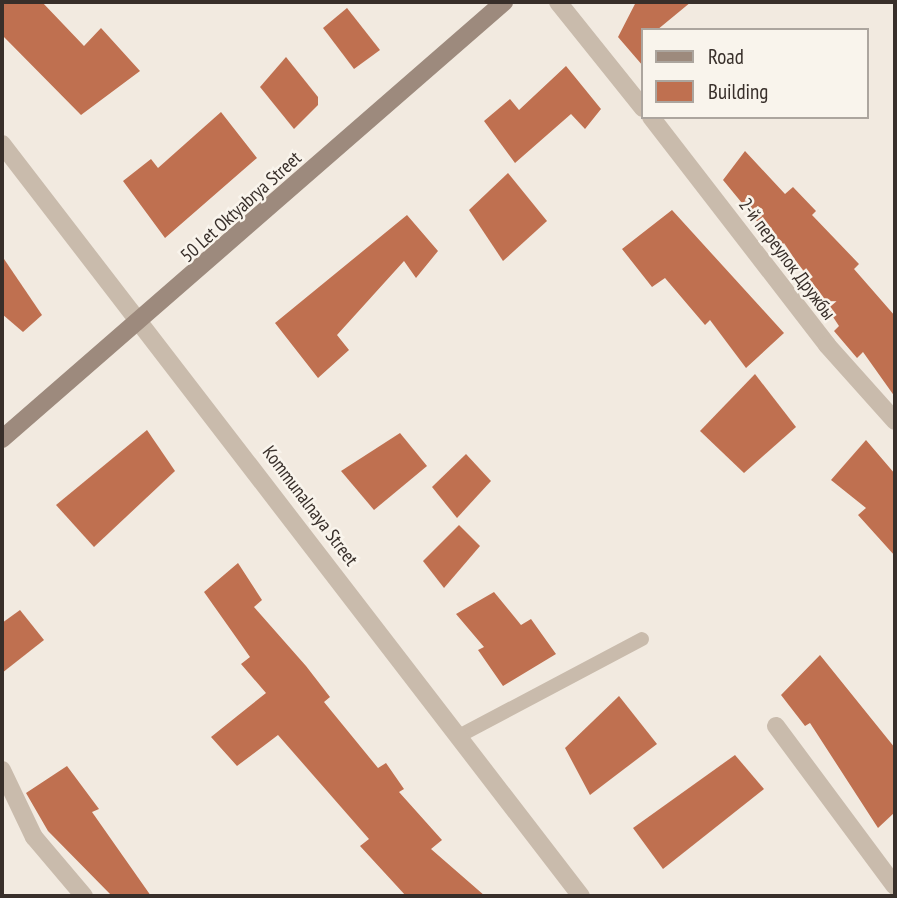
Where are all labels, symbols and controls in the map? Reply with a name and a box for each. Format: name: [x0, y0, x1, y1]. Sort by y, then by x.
legend: [642, 28, 869, 119]
text: Road: [708, 43, 744, 70]
text: Building: [708, 78, 768, 105]
street label: 50 Let Oktyabrya Street: [176, 147, 306, 267]
street label: 2-й переулок Дружбы: [734, 194, 840, 324]
street label: Kommunalnaya Street: [257, 442, 363, 570]

